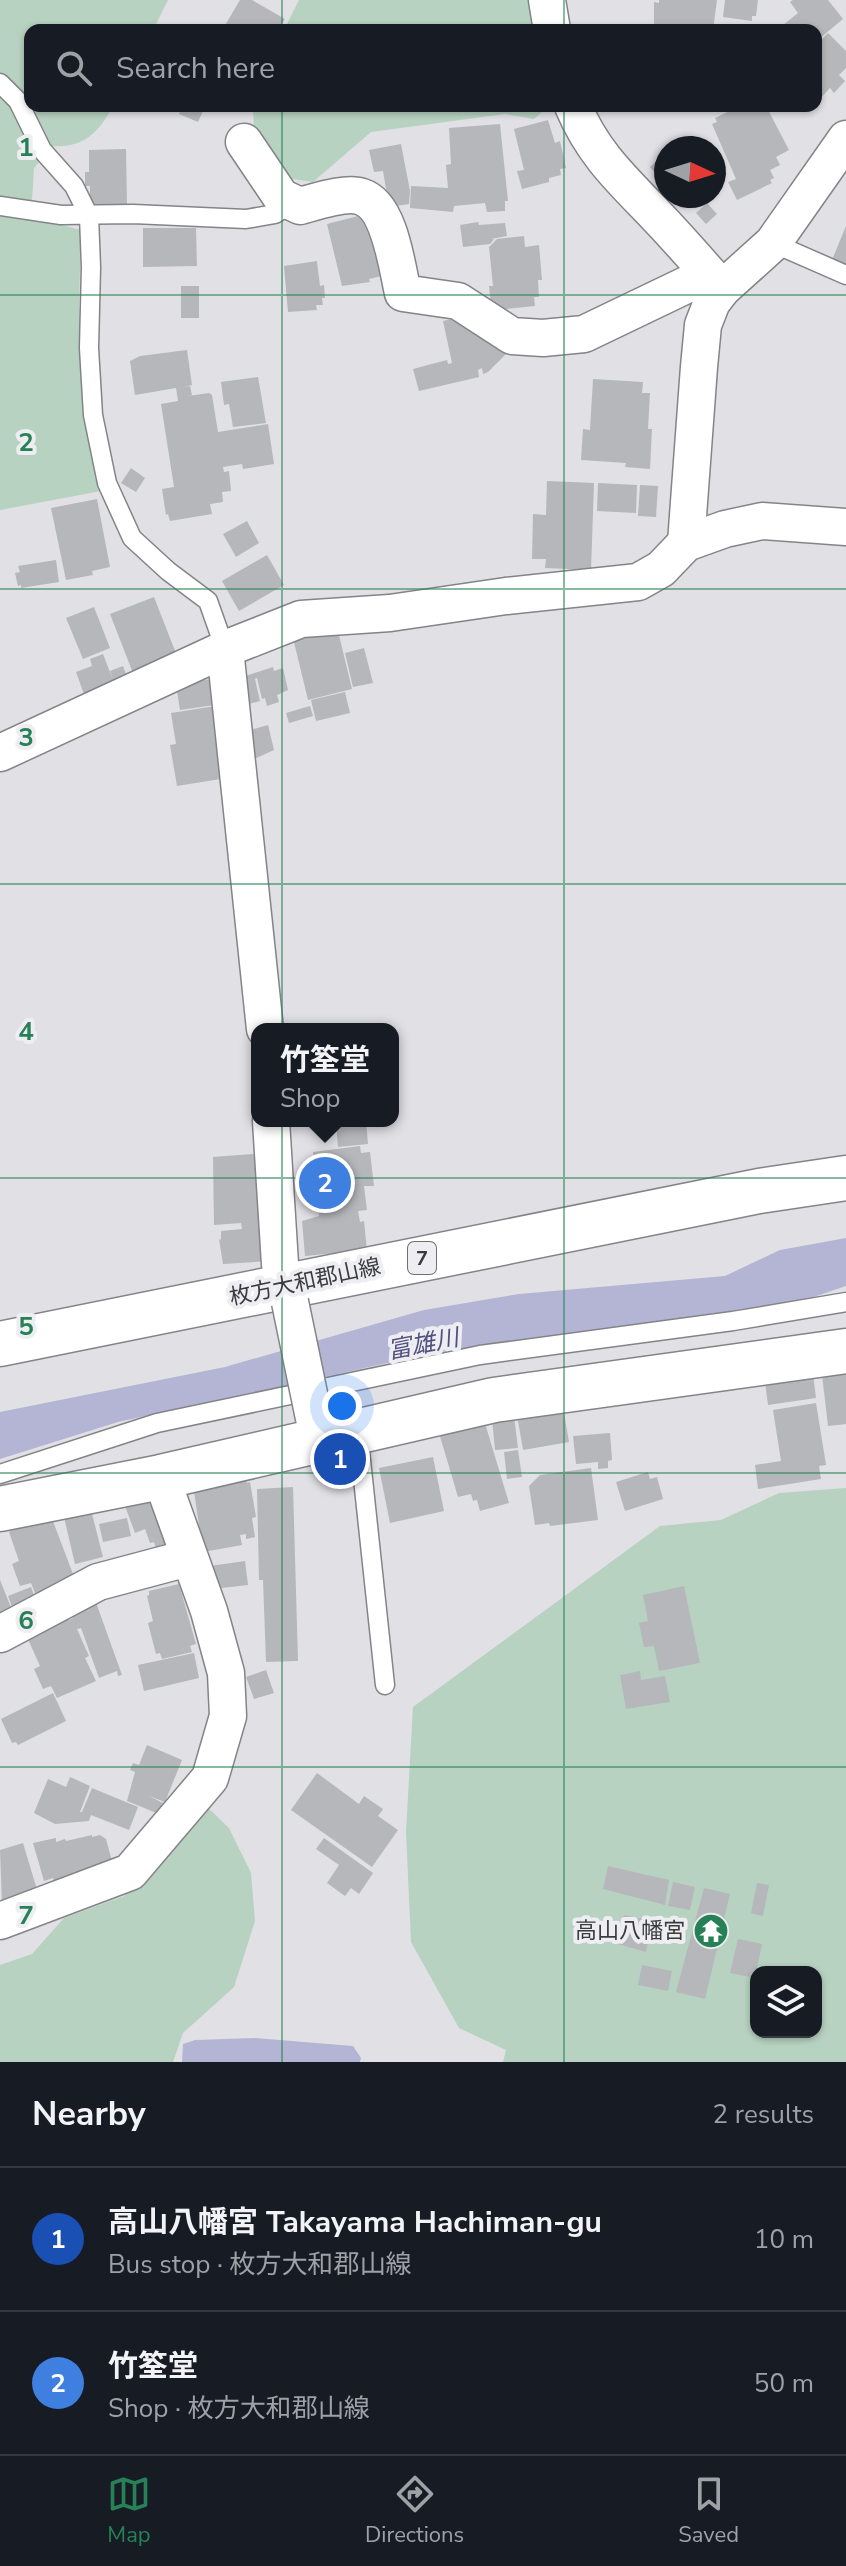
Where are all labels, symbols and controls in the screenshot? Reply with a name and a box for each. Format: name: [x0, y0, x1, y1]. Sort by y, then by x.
search box: [24, 24, 822, 112]
icon: search: [52, 46, 96, 90]
text: Search here: [116, 48, 275, 89]
text: 1: [18, 130, 34, 165]
north arrow: [654, 136, 726, 208]
text: 2: [18, 425, 34, 460]
text: 3: [18, 720, 34, 755]
text: 4: [18, 1014, 34, 1049]
popup: [251, 1023, 399, 1127]
text: 竹筌堂: [280, 1040, 370, 1081]
text: Shop: [280, 1081, 340, 1116]
pin: 2: [299, 1153, 351, 1213]
road number: 7: [408, 1242, 436, 1274]
street label: 枚方大和郡山線: [227, 1251, 383, 1313]
text: 5: [18, 1309, 34, 1344]
water label: 富雄川: [385, 1321, 464, 1367]
your location: [322, 1386, 362, 1426]
pin: 1: [314, 1429, 366, 1489]
text: 6: [18, 1603, 34, 1638]
text: 7: [18, 1898, 34, 1933]
temple icon: 高山八幡宮: [692, 1912, 730, 1950]
place label: 高山八幡宮: [575, 1916, 685, 1946]
map controls: [750, 1966, 822, 2038]
button: layers: [750, 1966, 822, 2038]
text: Nearby: [32, 2091, 146, 2137]
text: 2 results: [713, 2097, 814, 2132]
text: 高山八幡宮 Takayama Hachiman-gu: [108, 2202, 602, 2243]
text: 1: [50, 2222, 66, 2257]
text: 10 m: [754, 2222, 814, 2257]
text: Bus stop · 枚方大和郡山線: [108, 2247, 412, 2282]
text: 竹筌堂: [108, 2346, 198, 2387]
text: 2: [50, 2366, 66, 2401]
text: 50 m: [754, 2366, 814, 2401]
text: Shop · 枚方大和郡山線: [108, 2391, 370, 2426]
tab: Map: [107, 2472, 151, 2550]
tab: Directions: [365, 2472, 464, 2550]
tab: Saved: [678, 2472, 739, 2550]

